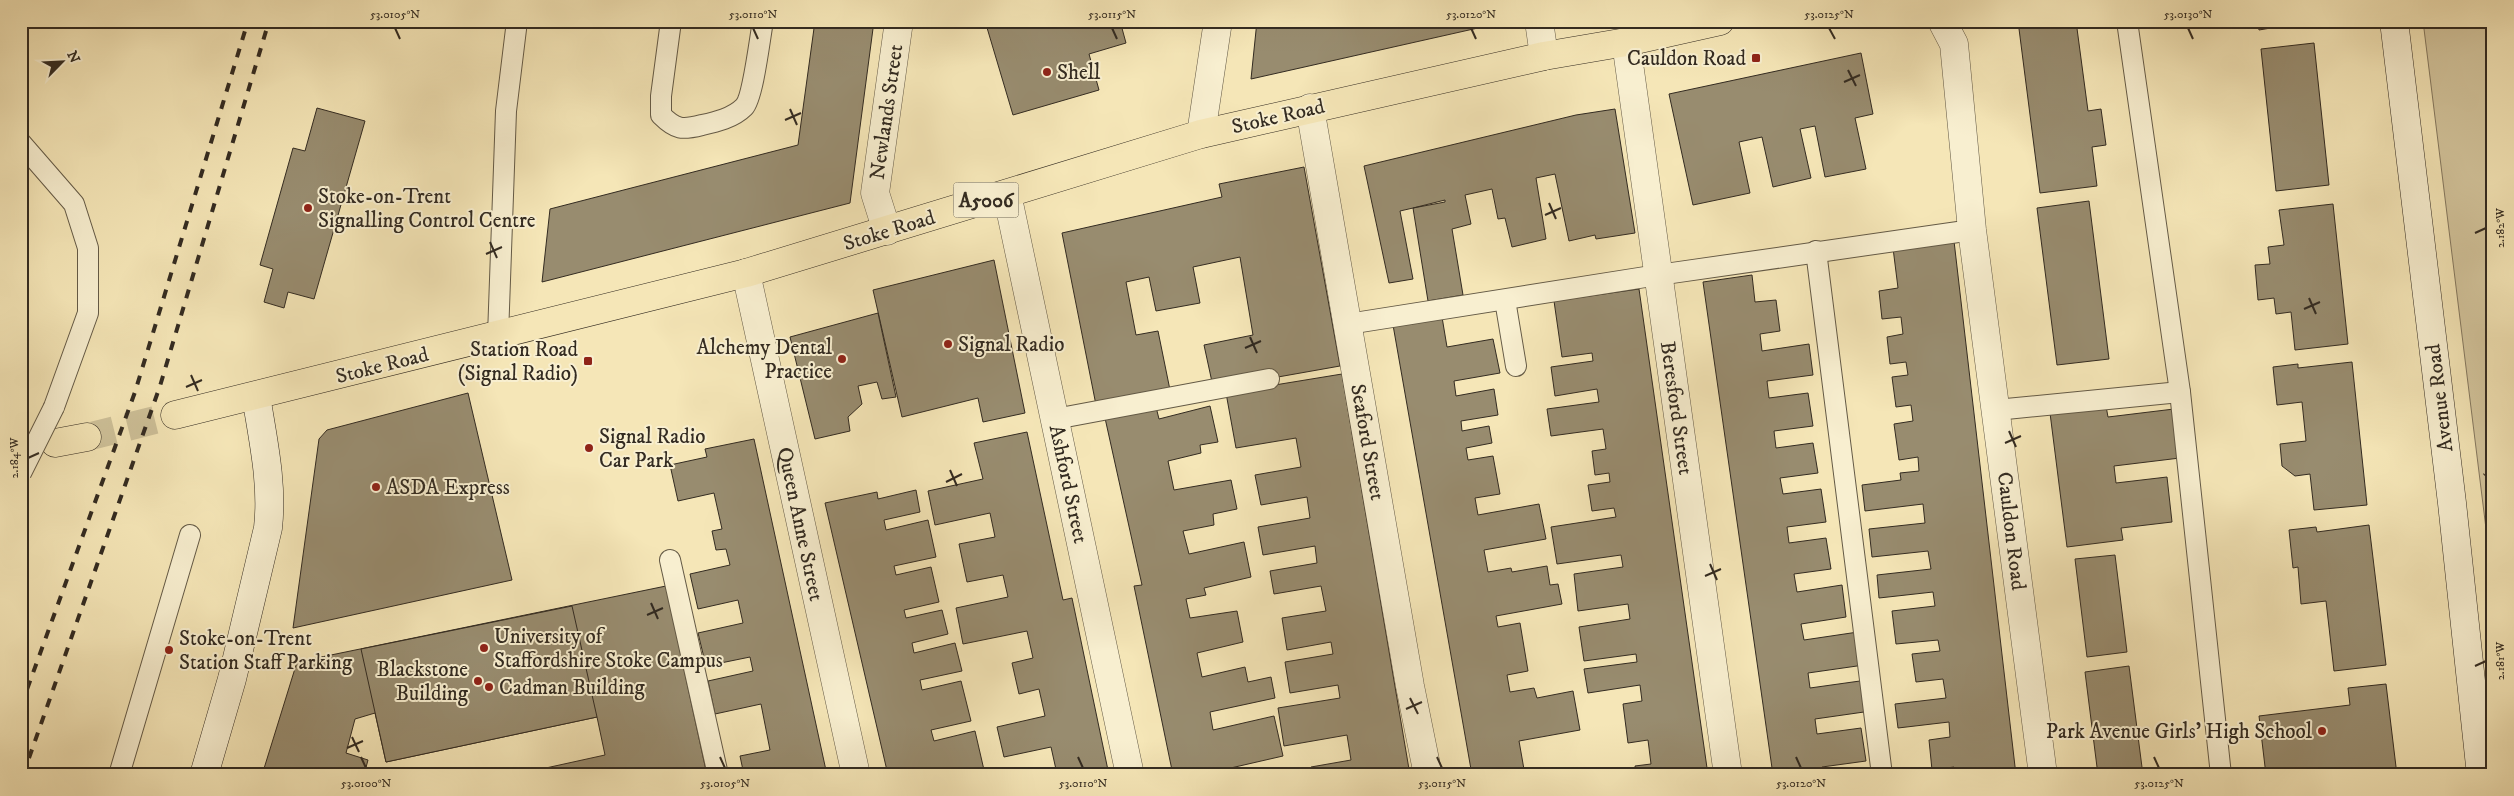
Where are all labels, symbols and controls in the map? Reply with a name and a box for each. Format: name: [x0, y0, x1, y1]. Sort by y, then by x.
text: 53.0105°N: [370, 7, 420, 22]
text: 53.0110°N: [729, 7, 777, 22]
text: 53.0115°N: [1088, 7, 1136, 22]
text: 53.0120°N: [1446, 7, 1496, 22]
text: 53.0125°N: [1804, 7, 1854, 22]
text: 53.0130°N: [2164, 7, 2213, 22]
north arrow: [38, 38, 88, 88]
street label: Newlands Street: [865, 43, 909, 181]
place label: Cauldon Road: [1627, 46, 1747, 72]
text: N: [62, 48, 84, 66]
marker: Cauldon Road: [1750, 52, 1762, 64]
place label: Shell: [1057, 60, 1101, 86]
marker: Shell: [1041, 66, 1053, 78]
street label: Stoke Road: [1229, 94, 1328, 140]
road number: A5006: [954, 182, 1018, 218]
place label: Stoke-on-Trent Signalling Control Centre: [318, 184, 536, 234]
marker: Stoke-on-Trent Signalling Control Centre: [302, 202, 314, 214]
street label: Stoke Road: [840, 205, 939, 257]
text: 2.182°W: [2493, 207, 2508, 248]
place label: Signal Radio: [958, 332, 1064, 358]
place label: Alchemy Dental Practice: [696, 335, 833, 385]
place label: Station Road (Signal Radio): [458, 337, 579, 387]
marker: Signal Radio: [942, 338, 954, 350]
street label: Beresford Street: [1654, 340, 1698, 477]
street label: Stoke Road: [333, 342, 432, 390]
street label: Avenue Road: [2420, 342, 2460, 453]
marker: Alchemy Dental Practice: [836, 353, 848, 365]
marker: Station Road (Signal Radio): [582, 355, 594, 367]
street label: Seaford Street: [1344, 382, 1390, 503]
street label: Ashford Street: [1043, 423, 1093, 546]
place label: Signal Radio Car Park: [599, 424, 705, 474]
text: 2.184°W: [7, 436, 22, 479]
marker: Signal Radio Car Park: [583, 442, 595, 454]
street label: Queen Anne Street: [771, 445, 829, 604]
street label: Cauldon Road: [1991, 470, 2031, 592]
place label: ASDA Express: [386, 475, 510, 501]
marker: ASDA Express: [370, 481, 382, 493]
place label: University of Staffordshire Stoke Campus: [494, 624, 723, 674]
place label: Stoke-on-Trent Station Staff Parking: [179, 626, 353, 676]
text: 2.181°W: [2493, 641, 2508, 680]
marker: University of Staffordshire Stoke Campus: [478, 642, 490, 654]
marker: Stoke-on-Trent Station Staff Parking: [163, 644, 175, 656]
place label: Blackstone Building: [377, 657, 469, 707]
marker: Blackstone Building: [472, 675, 484, 687]
place label: Cadman Building: [499, 675, 646, 701]
marker: Cadman Building: [483, 681, 495, 693]
place label: Park Avenue Girls' High School: [2046, 719, 2313, 745]
marker: Park Avenue Girls' High School: [2316, 725, 2328, 737]
text: 53.0100°N: [341, 776, 391, 791]
text: 53.0105°N: [700, 776, 750, 791]
text: 53.0110°N: [1059, 776, 1107, 791]
text: 53.0115°N: [1418, 776, 1466, 791]
text: 53.0120°N: [1776, 776, 1826, 791]
text: 53.0125°N: [2134, 776, 2184, 791]

